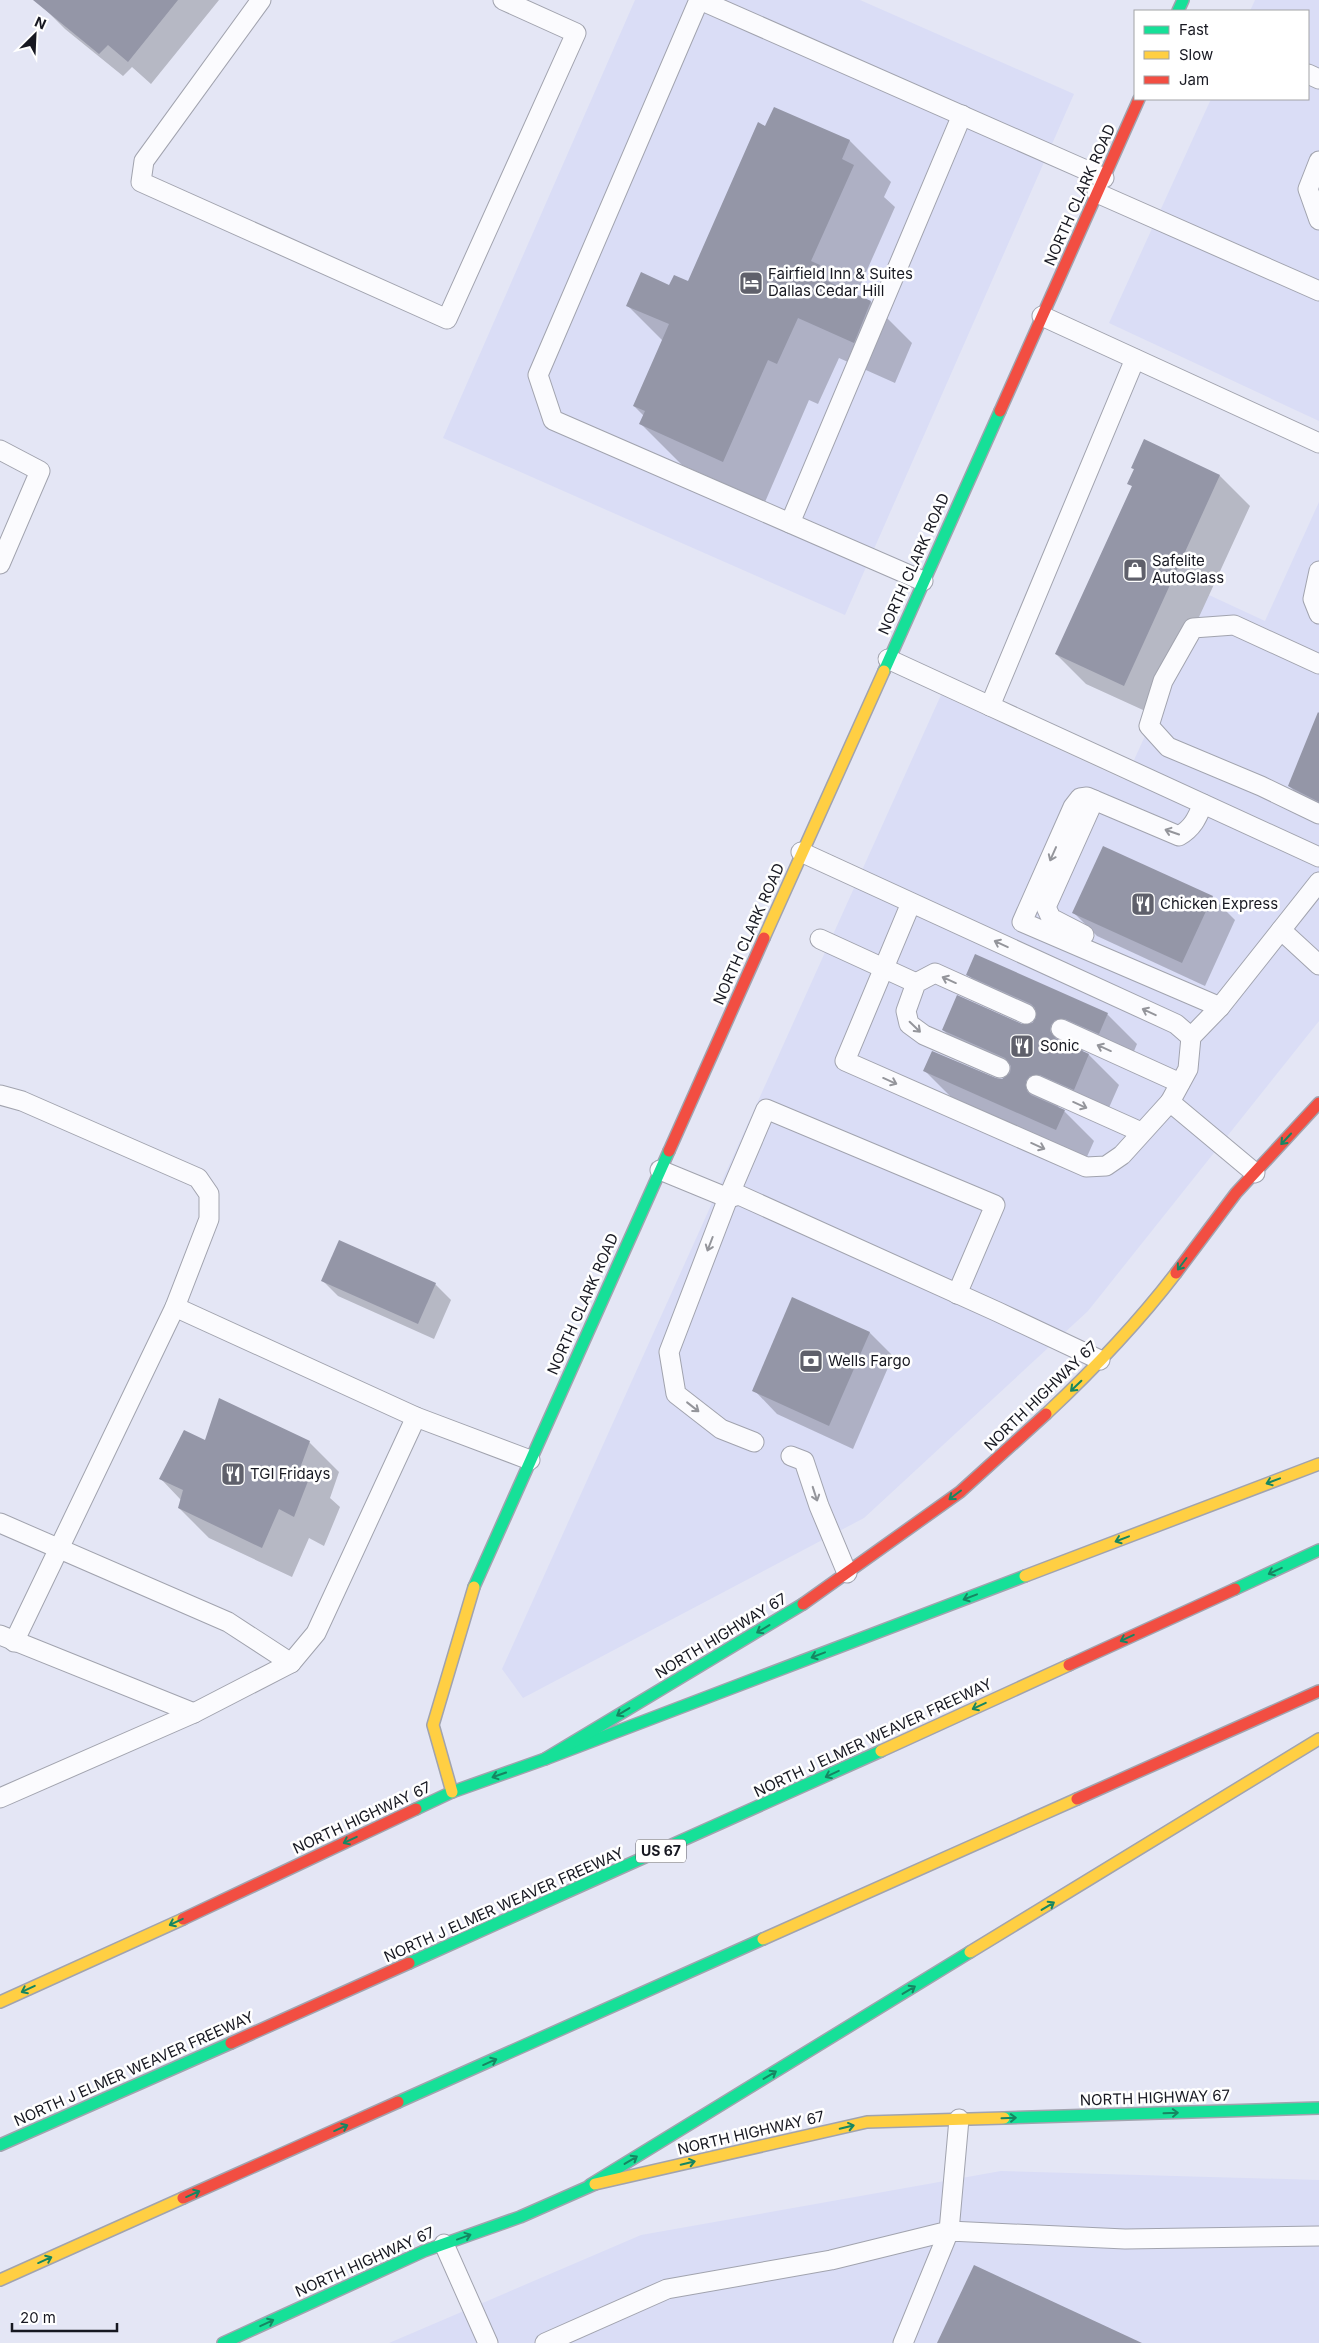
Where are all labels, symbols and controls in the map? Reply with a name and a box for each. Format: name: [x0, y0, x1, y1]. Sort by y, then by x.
north arrow: [10, 10, 60, 60]
legend: [1134, 10, 1309, 100]
text: N: [32, 13, 49, 33]
text: Fast: [1179, 20, 1209, 39]
text: Slow: [1179, 45, 1213, 64]
text: Jam: [1179, 70, 1209, 89]
street label: NORTH CLARK ROAD: [1040, 121, 1119, 269]
place label: Fairfield Inn & Suites Dallas Cedar Hill: [768, 264, 913, 300]
hotel icon: Fairfield Inn & Suites Dallas Cedar Hill: [738, 270, 764, 296]
street label: NORTH CLARK ROAD: [874, 490, 953, 638]
place label: Safelite AutoGlass: [1152, 551, 1224, 587]
shop icon: Safelite AutoGlass: [1122, 557, 1148, 583]
one-way arrow: [1164, 827, 1180, 837]
one-way arrow: [1047, 846, 1057, 861]
street label: NORTH CLARK ROAD: [709, 860, 788, 1008]
restaurant icon: Chicken Express: [1130, 891, 1156, 917]
place label: Chicken Express: [1160, 894, 1278, 913]
one-way arrow: [994, 939, 1009, 949]
one-way arrow: [942, 974, 957, 984]
one-way arrow: [1142, 1007, 1157, 1016]
one-way arrow: [908, 1021, 921, 1032]
restaurant icon: Sonic: [1009, 1033, 1035, 1059]
place label: Sonic: [1040, 1036, 1080, 1055]
one-way arrow: [1097, 1043, 1112, 1053]
one-way arrow: [882, 1076, 897, 1086]
one-way arrow: [1072, 1100, 1087, 1110]
one-way arrow: [1280, 1133, 1292, 1145]
one-way arrow: [1030, 1142, 1045, 1151]
street label: NORTH CLARK ROAD: [543, 1230, 622, 1378]
one-way arrow: [705, 1236, 714, 1251]
one-way arrow: [1177, 1257, 1188, 1270]
street label: NORTH HIGHWAY 67: [980, 1337, 1101, 1455]
bank icon: Wells Fargo: [798, 1348, 824, 1374]
place label: Wells Fargo: [828, 1351, 911, 1370]
one-way arrow: [1069, 1380, 1082, 1392]
one-way arrow: [686, 1402, 699, 1413]
restaurant icon: TGI Fridays: [220, 1461, 246, 1487]
place label: TGI Fridays: [250, 1464, 330, 1483]
one-way arrow: [1266, 1477, 1282, 1486]
one-way arrow: [810, 1486, 820, 1502]
one-way arrow: [949, 1490, 962, 1501]
one-way arrow: [1114, 1535, 1130, 1544]
one-way arrow: [1268, 1566, 1283, 1576]
street label: NORTH HIGHWAY 67: [651, 1589, 790, 1682]
one-way arrow: [963, 1593, 978, 1602]
one-way arrow: [756, 1624, 770, 1634]
one-way arrow: [1120, 1634, 1135, 1644]
one-way arrow: [811, 1651, 826, 1660]
street label: NORTH J ELMER WEAVER FREEWAY: [751, 1674, 995, 1801]
one-way arrow: [972, 1702, 987, 1711]
one-way arrow: [617, 1708, 631, 1718]
one-way arrow: [825, 1770, 840, 1779]
one-way arrow: [492, 1771, 507, 1780]
street label: NORTH HIGHWAY 67: [290, 1777, 434, 1858]
one-way arrow: [343, 1836, 358, 1845]
road number: US 67: [636, 1840, 686, 1862]
street label: NORTH J ELMER WEAVER FREEWAY: [381, 1843, 627, 1966]
one-way arrow: [1040, 1900, 1054, 1910]
one-way arrow: [169, 1918, 184, 1927]
one-way arrow: [21, 1985, 36, 1995]
one-way arrow: [901, 1985, 915, 1995]
street label: NORTH J ELMER WEAVER FREEWAY: [11, 2007, 257, 2130]
one-way arrow: [482, 2056, 497, 2066]
one-way arrow: [763, 2070, 777, 2080]
street label: NORTH HIGHWAY 67: [1080, 2085, 1230, 2110]
street label: NORTH HIGHWAY 67: [675, 2106, 826, 2159]
one-way arrow: [1163, 2108, 1179, 2118]
one-way arrow: [1000, 2113, 1017, 2123]
one-way arrow: [333, 2122, 348, 2132]
one-way arrow: [838, 2122, 854, 2131]
one-way arrow: [624, 2154, 638, 2164]
one-way arrow: [680, 2158, 696, 2167]
one-way arrow: [185, 2189, 200, 2198]
street label: NORTH HIGHWAY 67: [292, 2222, 437, 2301]
one-way arrow: [455, 2232, 471, 2241]
one-way arrow: [37, 2255, 52, 2265]
scale bar: [12, 2300, 118, 2332]
text: 20 m: [20, 2308, 56, 2327]
one-way arrow: [259, 2317, 274, 2327]

